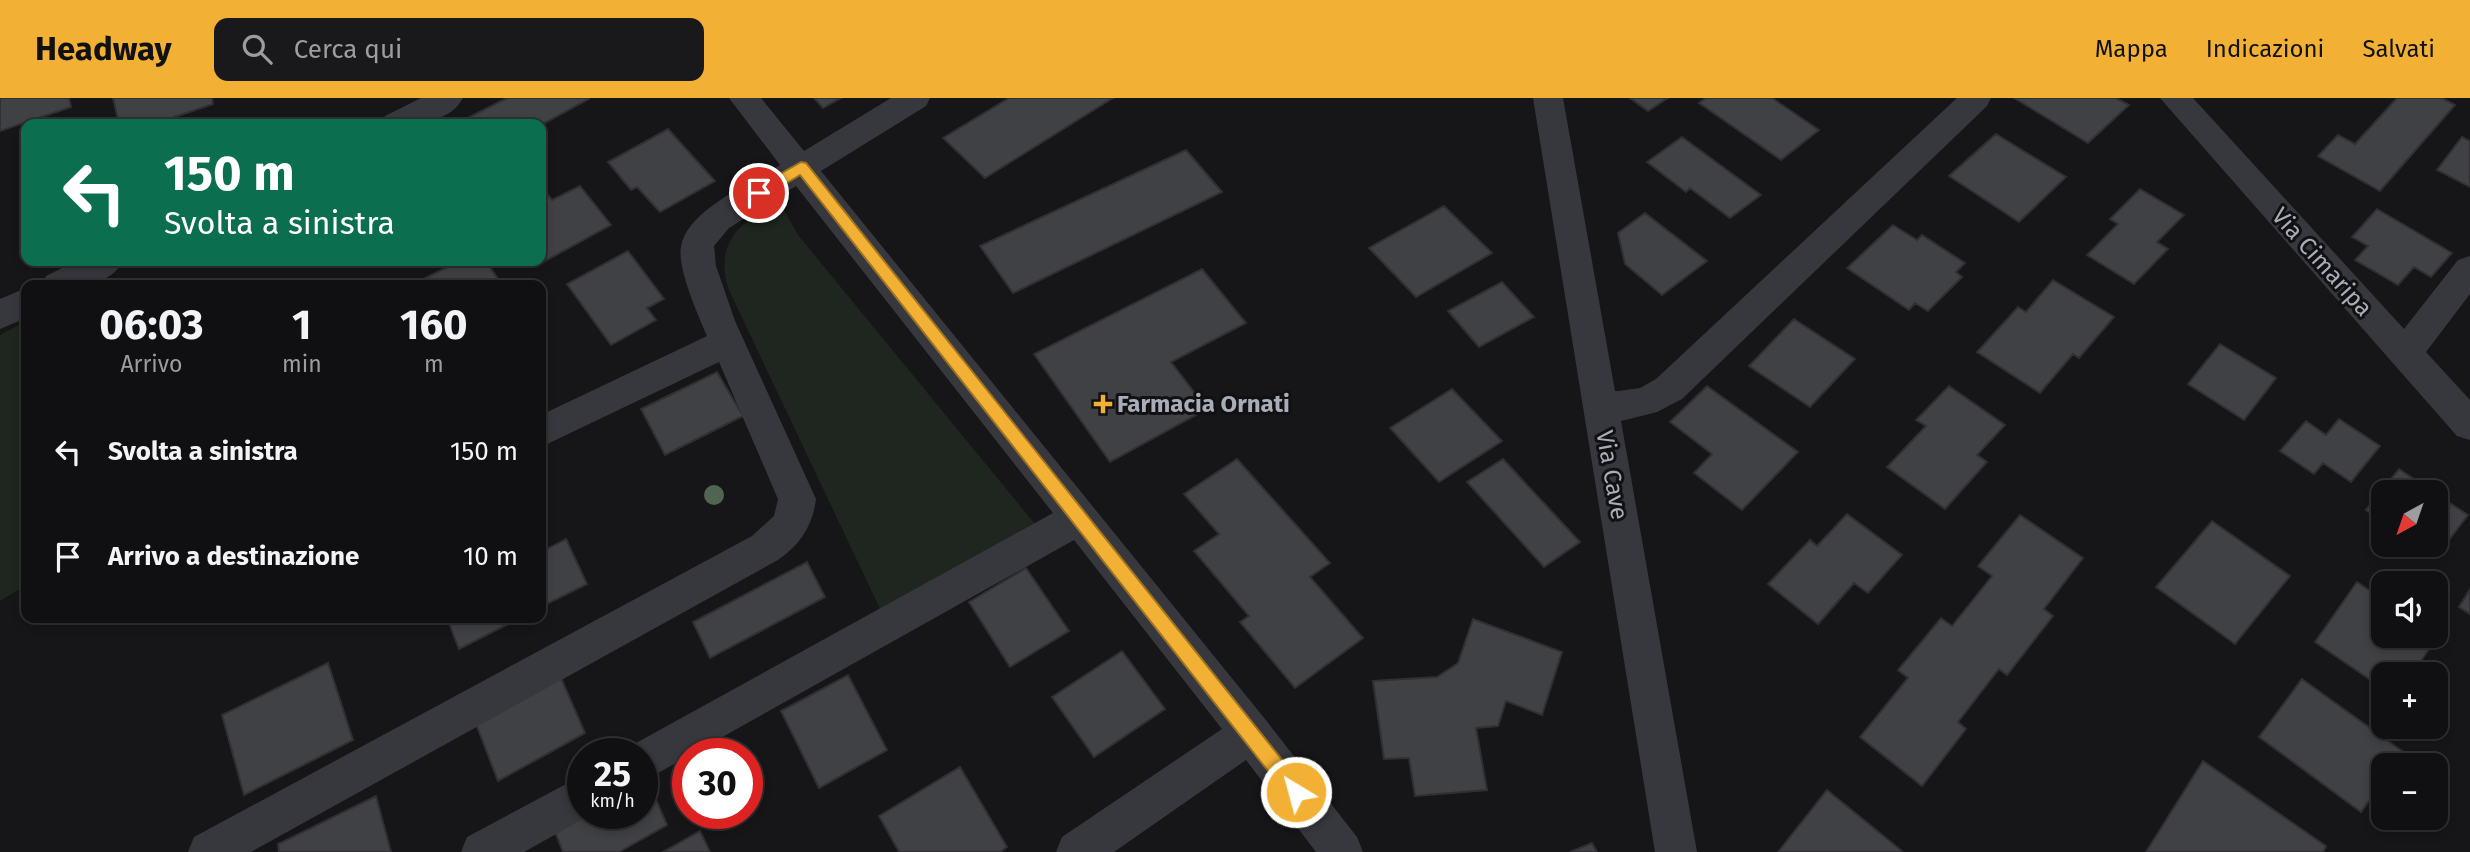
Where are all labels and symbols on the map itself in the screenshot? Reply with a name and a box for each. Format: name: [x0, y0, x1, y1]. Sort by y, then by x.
pin: [729, 163, 789, 223]
street label: Via Cimaripa: [2266, 202, 2378, 322]
place label: Farmacia Ornati: [1117, 390, 1290, 418]
marker: Farmacia Ornati: [1095, 396, 1111, 412]
street label: Via Cave: [1590, 428, 1634, 522]
north arrow: [2371, 480, 2448, 556]
speed limit sign: 30: [672, 738, 763, 829]
position arrow: [1259, 755, 1333, 829]

